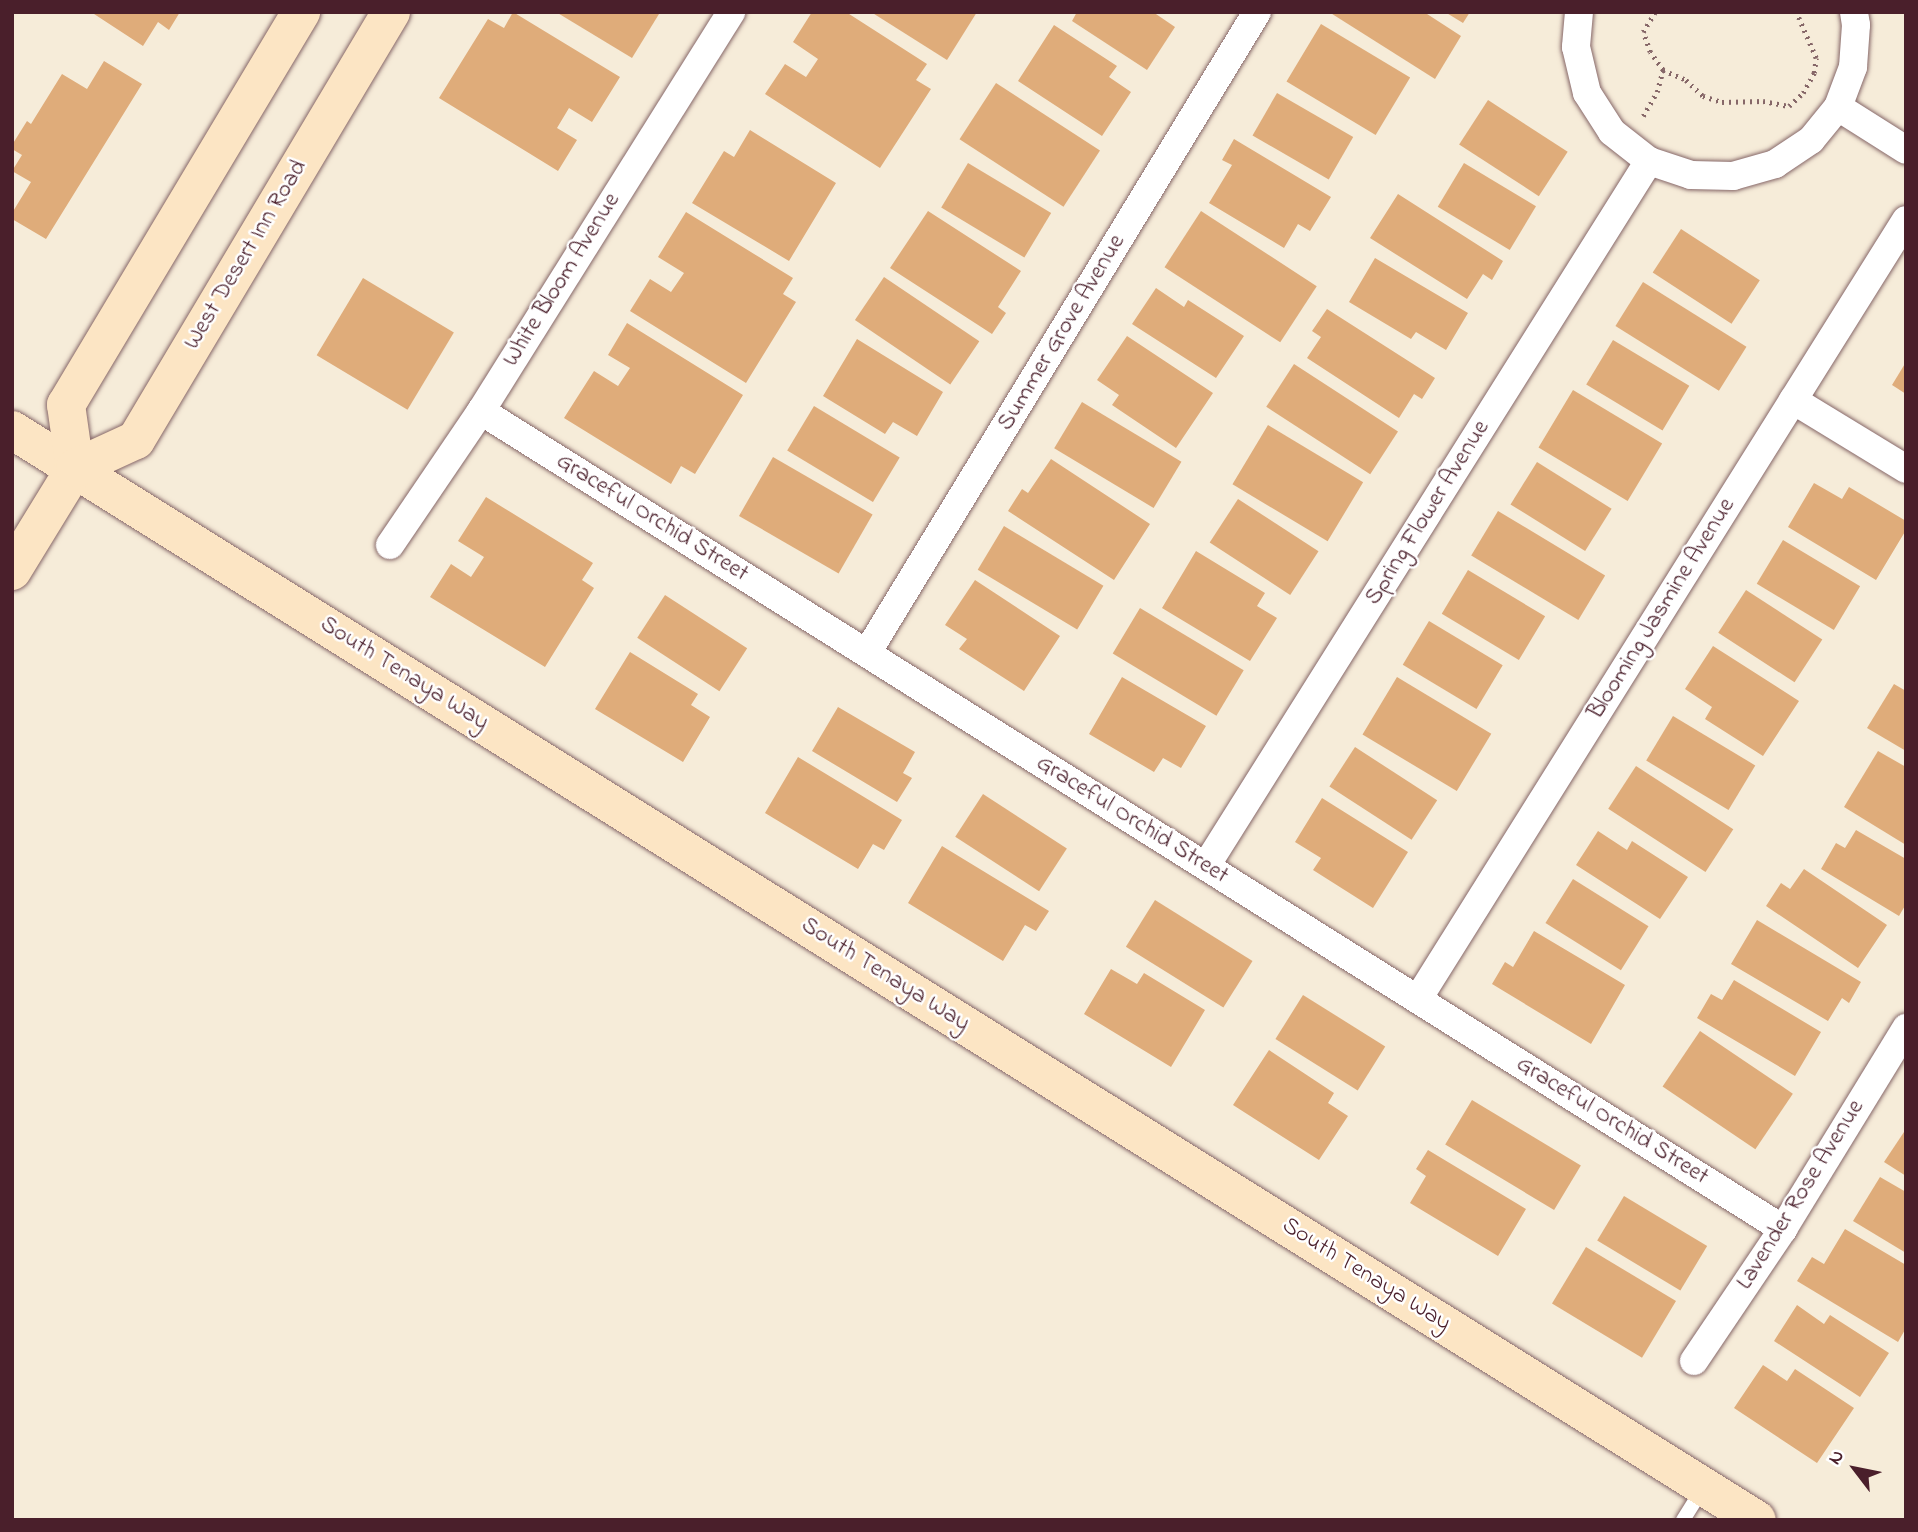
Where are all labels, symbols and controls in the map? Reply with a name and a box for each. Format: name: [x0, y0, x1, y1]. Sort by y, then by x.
street label: West Desert Inn Road: [178, 155, 314, 355]
street label: White Bloom Avenue: [497, 188, 627, 372]
street label: Summer Grove Avenue: [992, 230, 1132, 436]
street label: Spring Flower Avenue: [1359, 415, 1497, 611]
street label: Graceful Orchid Street: [551, 447, 753, 589]
street label: Blooming Jasmine Avenue: [1582, 493, 1742, 725]
street label: South Tenaya Way: [314, 611, 494, 737]
street label: Graceful Orchid Street: [1031, 749, 1233, 891]
street label: South Tenaya Way: [795, 912, 975, 1038]
street label: Graceful Orchid Street: [1511, 1050, 1713, 1192]
street label: Lavender Rose Avenue: [1731, 1095, 1871, 1295]
street label: South Tenaya Way: [1276, 1212, 1456, 1338]
north arrow: [1820, 1434, 1890, 1504]
text: N: [1822, 1445, 1852, 1470]

